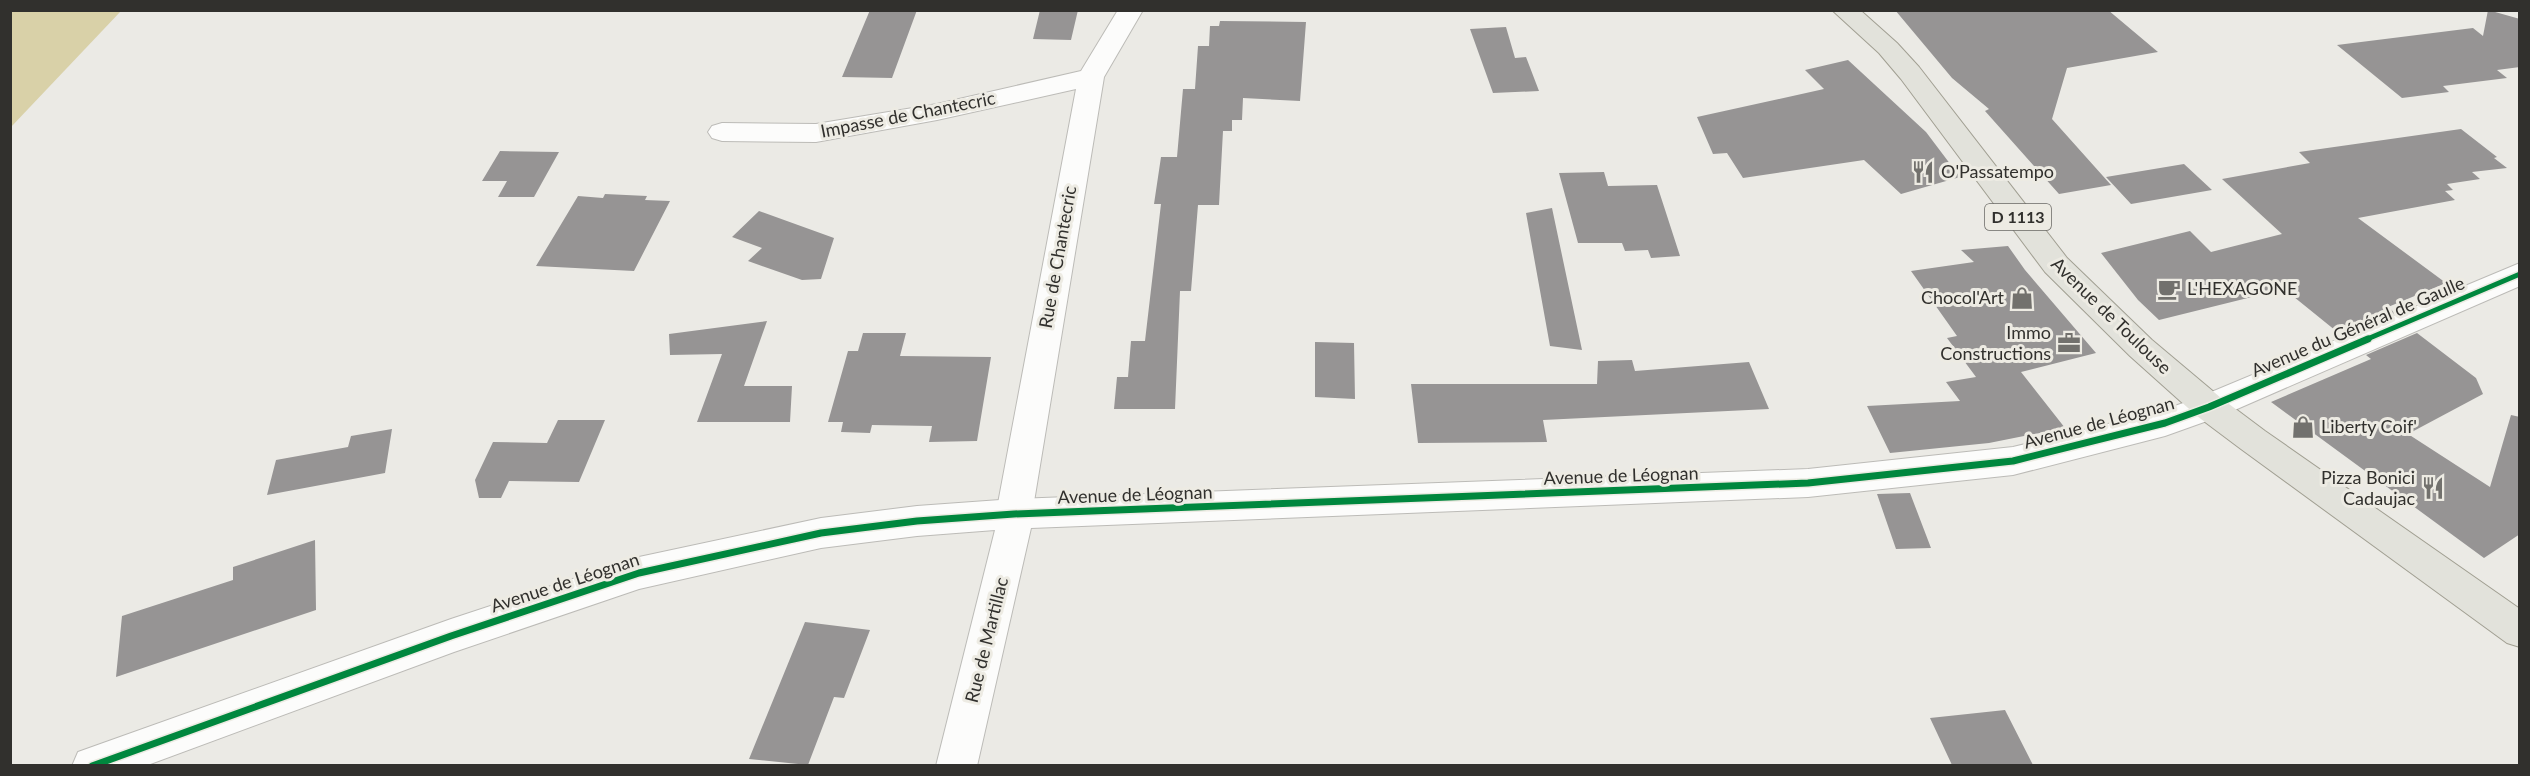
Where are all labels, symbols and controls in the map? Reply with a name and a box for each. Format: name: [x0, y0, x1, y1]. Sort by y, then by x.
street label: Impasse de Chantecric: [819, 86, 997, 142]
restaurant icon: O'Passatempo: [1910, 159, 1936, 185]
place label: O'Passatempo: [1941, 160, 2054, 182]
street label: Rue de Chantecric: [1034, 184, 1080, 330]
road number: D 1113: [1985, 204, 2051, 230]
street label: Avenue de Toulouse: [2047, 252, 2176, 378]
street label: Avenue du Général de Gaulle: [2248, 271, 2468, 381]
cafe icon: L'HEXAGONE: [2156, 276, 2182, 302]
place label: L'HEXAGONE: [2187, 277, 2298, 299]
shop icon: Chocol'Art: [2009, 285, 2035, 311]
place label: Chocol'Art: [1921, 286, 2005, 308]
place label: Immo Constructions: [1940, 321, 2051, 364]
office icon: Immo Constructions: [2056, 330, 2082, 356]
street label: Avenue de Léognan: [2021, 391, 2176, 453]
shop icon: Liberty Coif': [2290, 414, 2316, 440]
place label: Liberty Coif': [2321, 415, 2417, 437]
street label: Avenue de Léognan: [1543, 461, 1699, 489]
place label: Pizza Bonici Cadaujac: [2321, 466, 2415, 509]
restaurant icon: Pizza Bonici Cadaujac: [2420, 475, 2446, 501]
street label: Avenue de Léognan: [1057, 480, 1213, 508]
street label: Avenue de Léognan: [488, 548, 642, 616]
street label: Rue de Martillac: [960, 574, 1012, 705]

